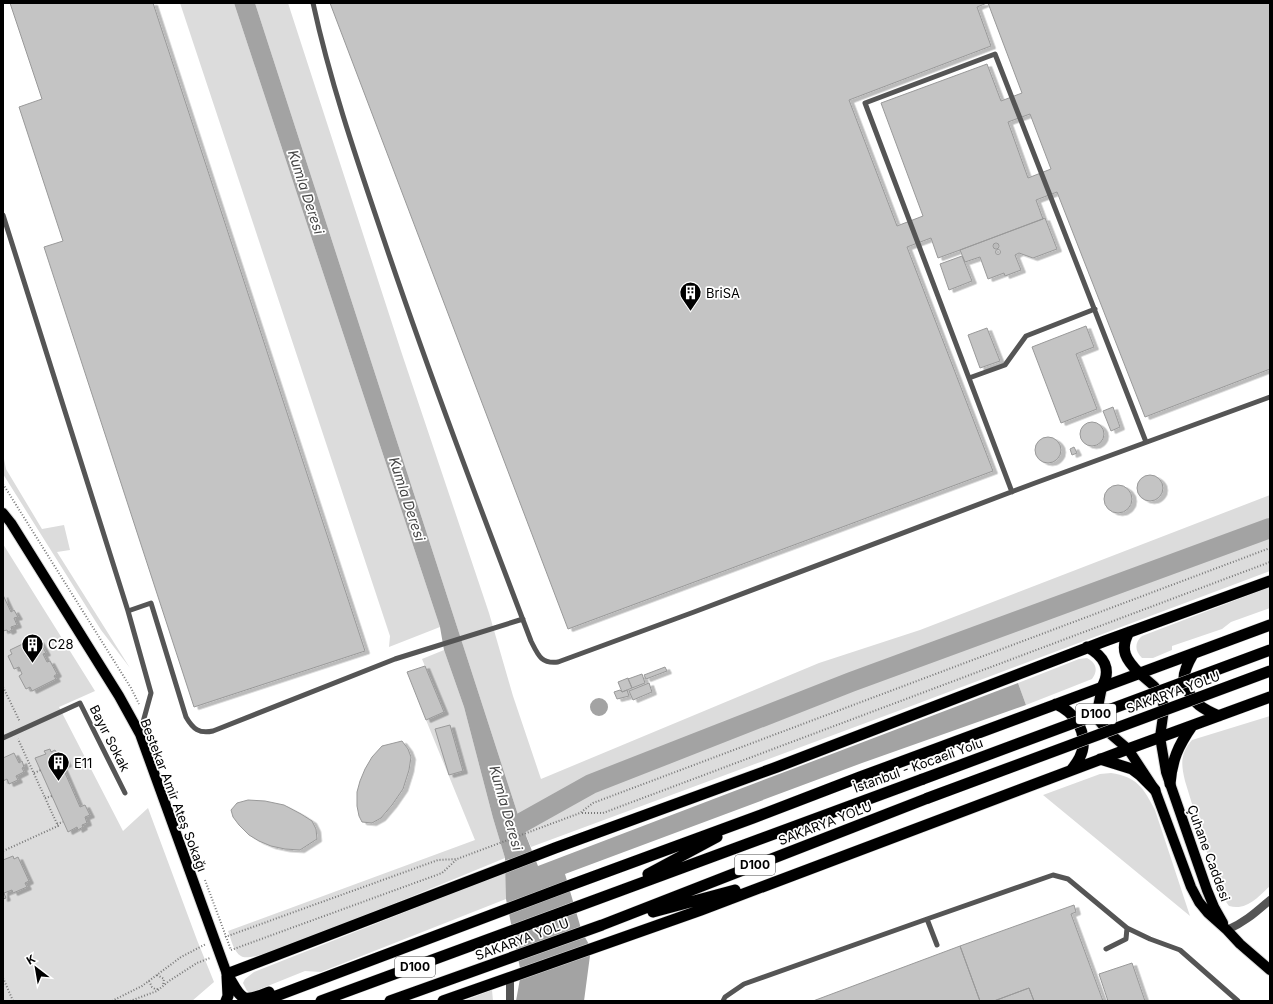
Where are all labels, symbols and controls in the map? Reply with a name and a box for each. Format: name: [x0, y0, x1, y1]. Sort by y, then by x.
water label: Kumla Deresi: [285, 148, 328, 237]
building icon: BriSA: [677, 280, 703, 313]
place label: BriSA: [706, 285, 740, 301]
water label: Kumla Deresi: [386, 455, 429, 544]
building icon: C28: [19, 631, 45, 664]
place label: C28: [48, 636, 73, 652]
street label: SAKARYA YOLU: [1124, 668, 1222, 716]
street label: Bayır Sokak: [86, 702, 134, 774]
road number: D100: [1076, 704, 1116, 724]
street label: Bestekar Amir Ateş Sokağı: [137, 716, 211, 874]
street label: İstanbul - Kocaeli Yolu: [851, 734, 985, 796]
building icon: E11: [45, 750, 71, 783]
place label: E11: [74, 755, 92, 771]
water label: Kumla Deresi: [486, 763, 527, 853]
street label: SAKARYA YOLU: [776, 798, 874, 848]
street label: Çuhane Caddesi: [1184, 803, 1234, 903]
road number: D100: [735, 855, 775, 875]
street label: SAKARYA YOLU: [473, 915, 571, 963]
north arrow: [16, 948, 56, 988]
text: K: [24, 951, 38, 967]
road number: D100: [395, 957, 435, 977]

